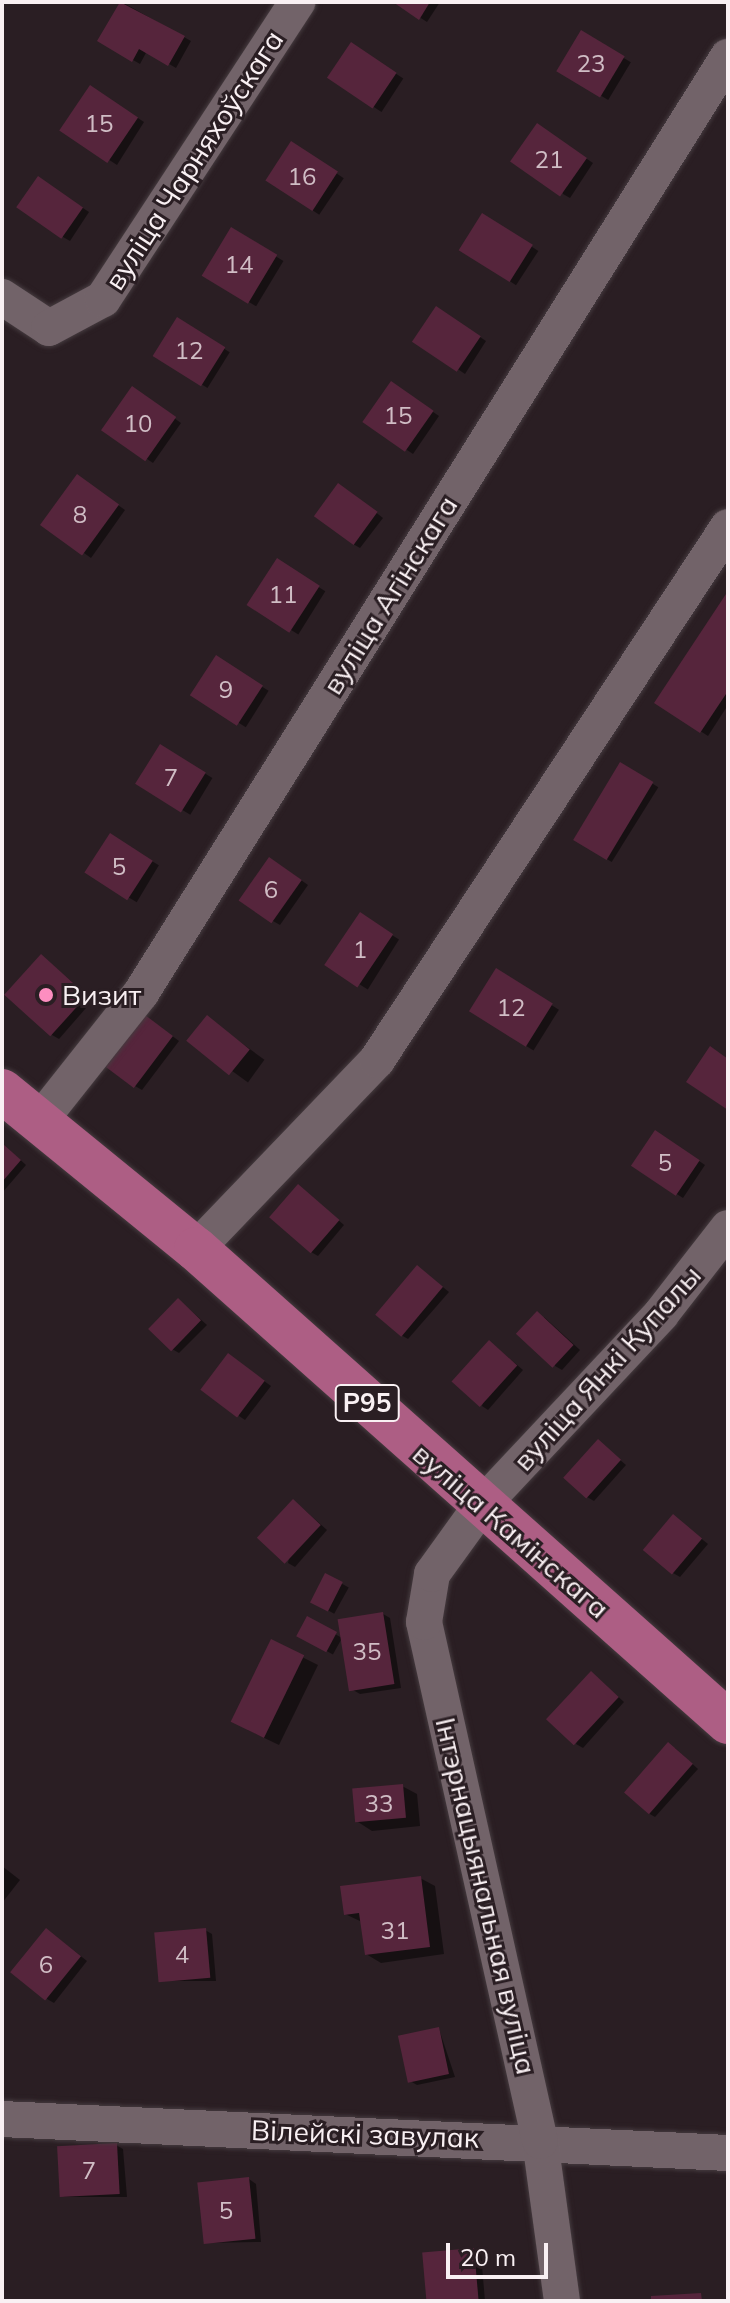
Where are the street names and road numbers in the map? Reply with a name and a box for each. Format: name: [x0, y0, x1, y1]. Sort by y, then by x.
street label: вуліца Чарняхоўскага: [98, 24, 290, 296]
street label: вуліца Агінскага: [316, 490, 464, 700]
street label: вуліца Янкі Купалы: [506, 1259, 708, 1477]
road number: Р95: [333, 1381, 401, 1425]
street label: вуліца Камінскага: [406, 1437, 616, 1625]
street label: Інтэрнацыянальная вуліца: [429, 1714, 543, 2078]
street label: Вілейскі завулак: [251, 2113, 479, 2155]

